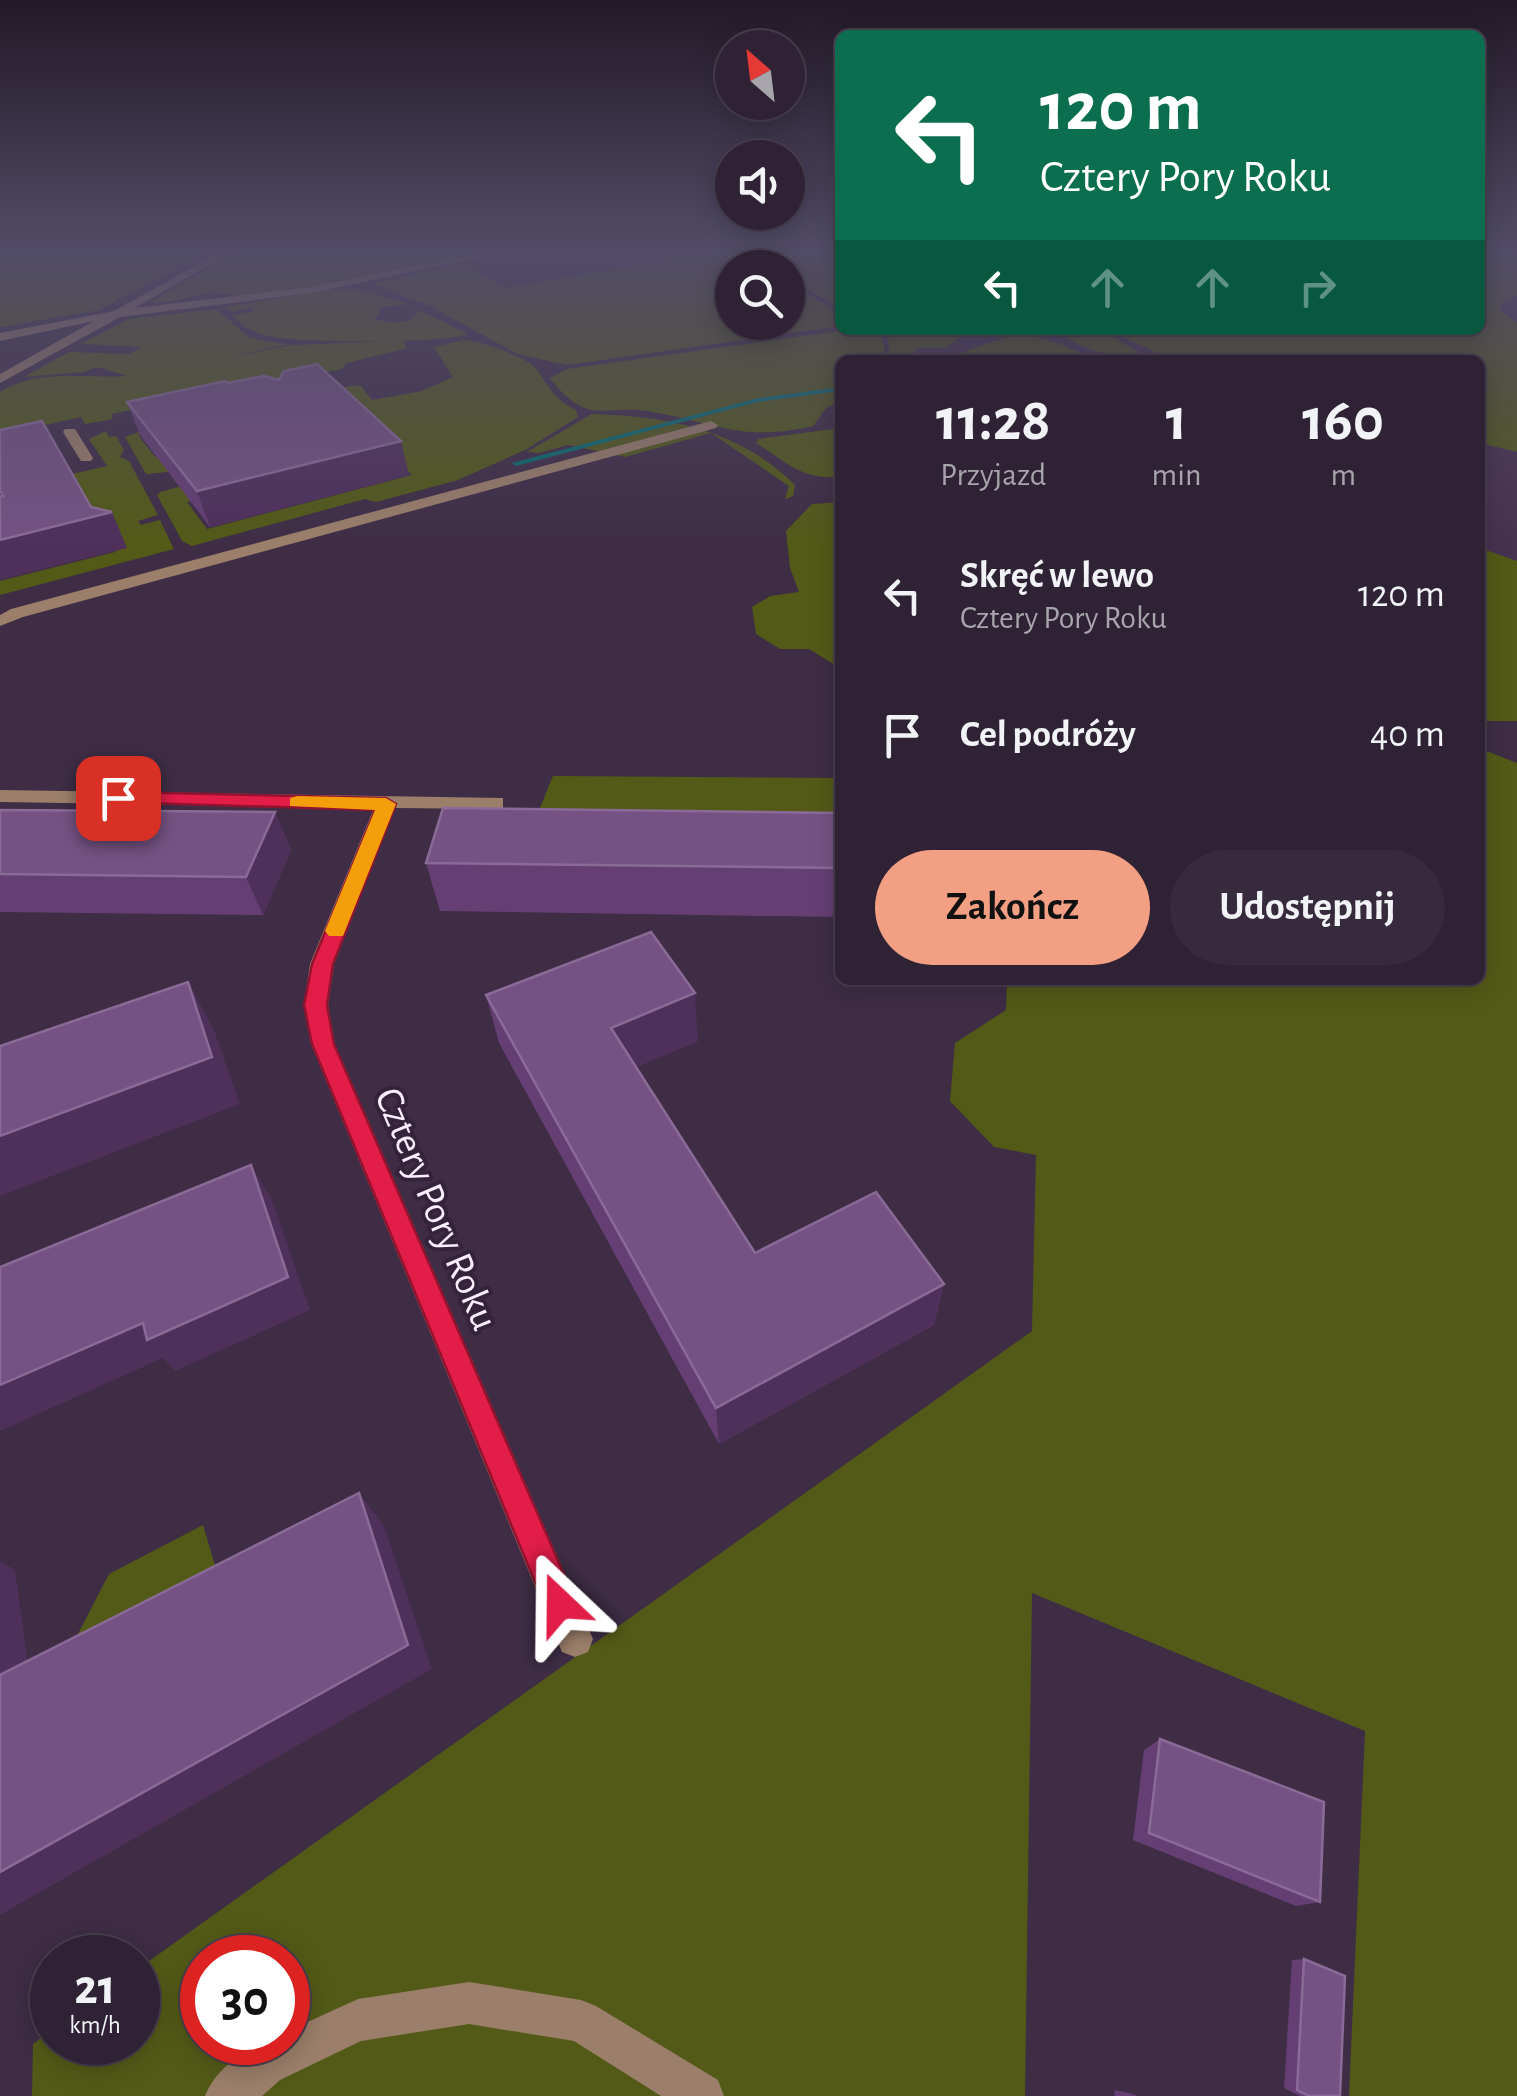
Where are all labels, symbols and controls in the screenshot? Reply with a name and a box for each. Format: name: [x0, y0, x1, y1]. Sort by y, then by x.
north arrow: [715, 30, 805, 120]
map controls: [715, 30, 805, 340]
icon: left: [875, 70, 1005, 200]
text: 120 m: [1040, 73, 1202, 143]
button: sound: [715, 140, 805, 230]
text: Cztery Pory Roku: [1040, 155, 1331, 200]
button: search: [715, 250, 805, 340]
icon: left: [975, 260, 1030, 315]
icon: ahead: [1080, 260, 1135, 315]
icon: ahead: [1185, 260, 1240, 315]
icon: right: [1290, 260, 1345, 315]
text: 11:28: [936, 391, 1051, 451]
text: 1: [1166, 391, 1187, 451]
text: 160: [1302, 391, 1384, 451]
text: Przyjazd: [940, 459, 1046, 491]
text: min: [1152, 459, 1201, 491]
text: m: [1330, 459, 1356, 491]
text: Skręć w lewo: [960, 557, 1154, 595]
icon: left: [875, 568, 930, 623]
text: 120 m: [1358, 576, 1445, 614]
text: Cztery Pory Roku: [960, 602, 1167, 634]
icon: arrive: [875, 708, 930, 763]
text: Cel podróży: [960, 716, 1136, 754]
text: 40 m: [1370, 716, 1445, 754]
pin: [76, 756, 161, 841]
icon: arrive: [91, 771, 146, 826]
button: Zakończ: [875, 850, 1150, 965]
button: Udostępnij: [1170, 850, 1445, 965]
street label: Cztery Pory Roku: [367, 1082, 505, 1336]
position arrow: [508, 1552, 612, 1656]
speed limit sign: 30: [180, 1935, 310, 2065]
text: 21: [74, 1963, 116, 2013]
text: km/h: [69, 2013, 121, 2038]

